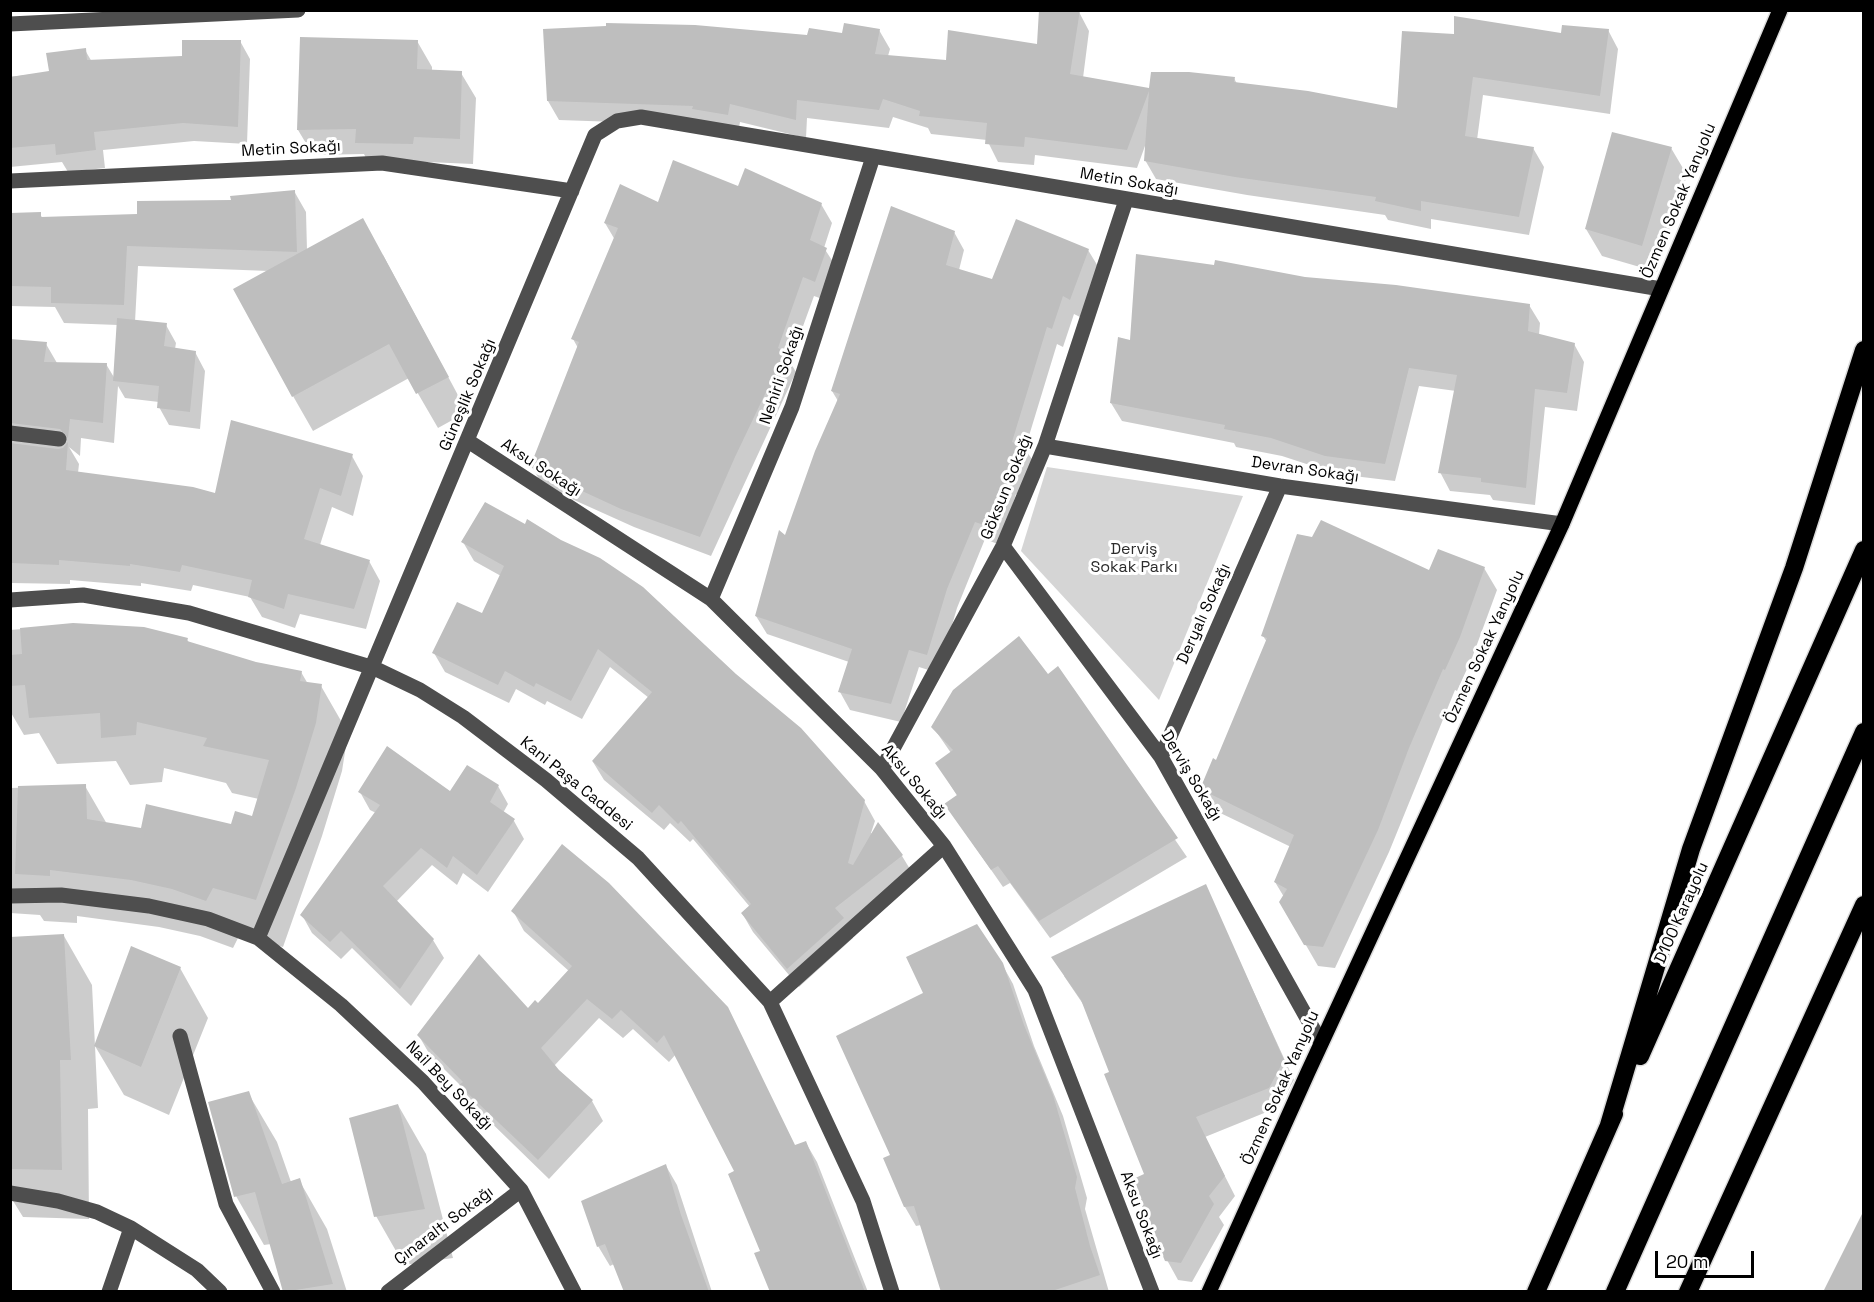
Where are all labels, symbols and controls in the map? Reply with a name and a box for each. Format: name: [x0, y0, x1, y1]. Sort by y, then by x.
street label: Özmen Sokak Yanyolu: [1638, 120, 1720, 282]
street label: Metin Sokağı: [241, 137, 341, 161]
street label: Metin Sokağı: [1078, 164, 1180, 200]
street label: Nehirli Sokağı: [756, 323, 808, 427]
street label: Güneşlik Sokağı: [436, 336, 500, 454]
street label: Göksun Sokağı: [977, 431, 1037, 543]
street label: Aksu Sokağı: [497, 435, 585, 501]
street label: Devran Sokağı: [1250, 453, 1360, 487]
park label: Derviş Sokak Parkı: [1090, 540, 1178, 578]
street label: Deryalı Sokağı: [1173, 561, 1235, 667]
street label: Özmen Sokak Yanyolu: [1441, 567, 1529, 727]
street label: Derviş Sokağı: [1156, 727, 1226, 825]
street label: Kani Paşa Caddesi: [516, 733, 636, 835]
street label: Aksu Sokağı: [877, 741, 951, 823]
street label: D100 Karayolu: [1651, 859, 1713, 967]
street label: Özmen Sokak Yanyolu: [1238, 1008, 1324, 1168]
street label: Nail Bey Sokağı: [401, 1037, 497, 1135]
street label: Aksu Sokağı: [1116, 1169, 1166, 1261]
street label: Çınaraltı Sokağı: [391, 1183, 497, 1269]
scale bar: [1658, 1239, 1757, 1277]
text: 20 m: [1666, 1250, 1709, 1273]

